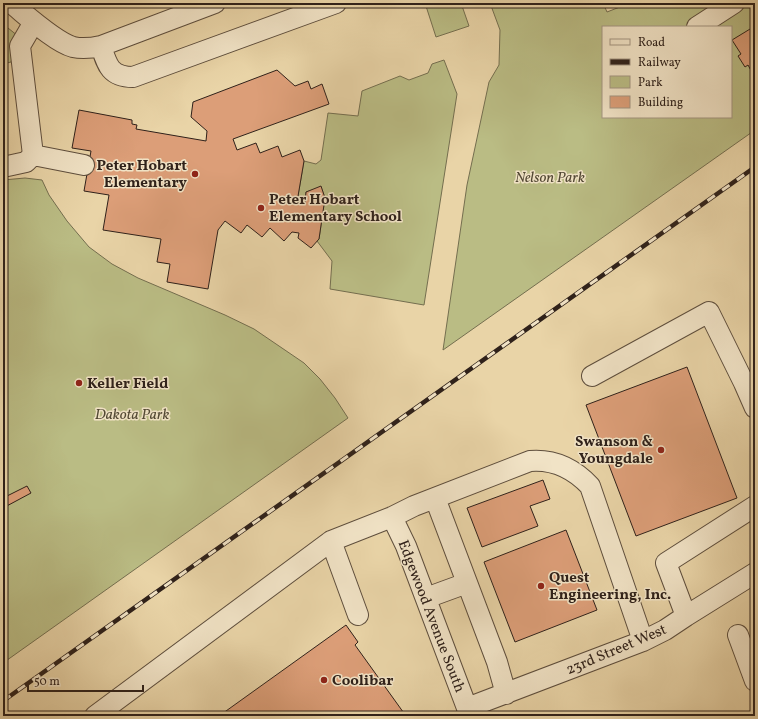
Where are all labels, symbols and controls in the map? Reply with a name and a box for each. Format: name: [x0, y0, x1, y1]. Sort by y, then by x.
legend: [602, 26, 732, 118]
text: Road: [638, 35, 665, 51]
text: Railway: [638, 55, 681, 71]
text: Park: [638, 75, 663, 91]
text: Building: [638, 95, 683, 111]
place label: Peter Hobart Elementary: [97, 156, 188, 194]
park label: Nelson Park: [515, 168, 585, 189]
marker: Peter Hobart Elementary: [190, 169, 200, 179]
place label: Peter Hobart Elementary School: [269, 190, 402, 228]
marker: Peter Hobart Elementary School: [256, 203, 266, 213]
place label: Keller Field: [87, 374, 168, 395]
marker: Keller Field: [74, 378, 84, 388]
park label: Dakota Park: [95, 405, 169, 426]
place label: Swanson & Youngdale: [575, 432, 653, 470]
marker: Swanson & Youngdale: [656, 445, 666, 455]
street label: Edgewood Avenue South: [392, 537, 469, 696]
place label: Quest Engineering, Inc.: [549, 568, 671, 606]
marker: Quest Engineering, Inc.: [536, 581, 546, 591]
street label: 23rd Street West: [563, 620, 670, 681]
scale bar: [28, 667, 143, 693]
place label: Coolibar: [332, 671, 393, 692]
text: 50 m: [34, 674, 60, 690]
marker: Coolibar: [319, 675, 329, 685]

